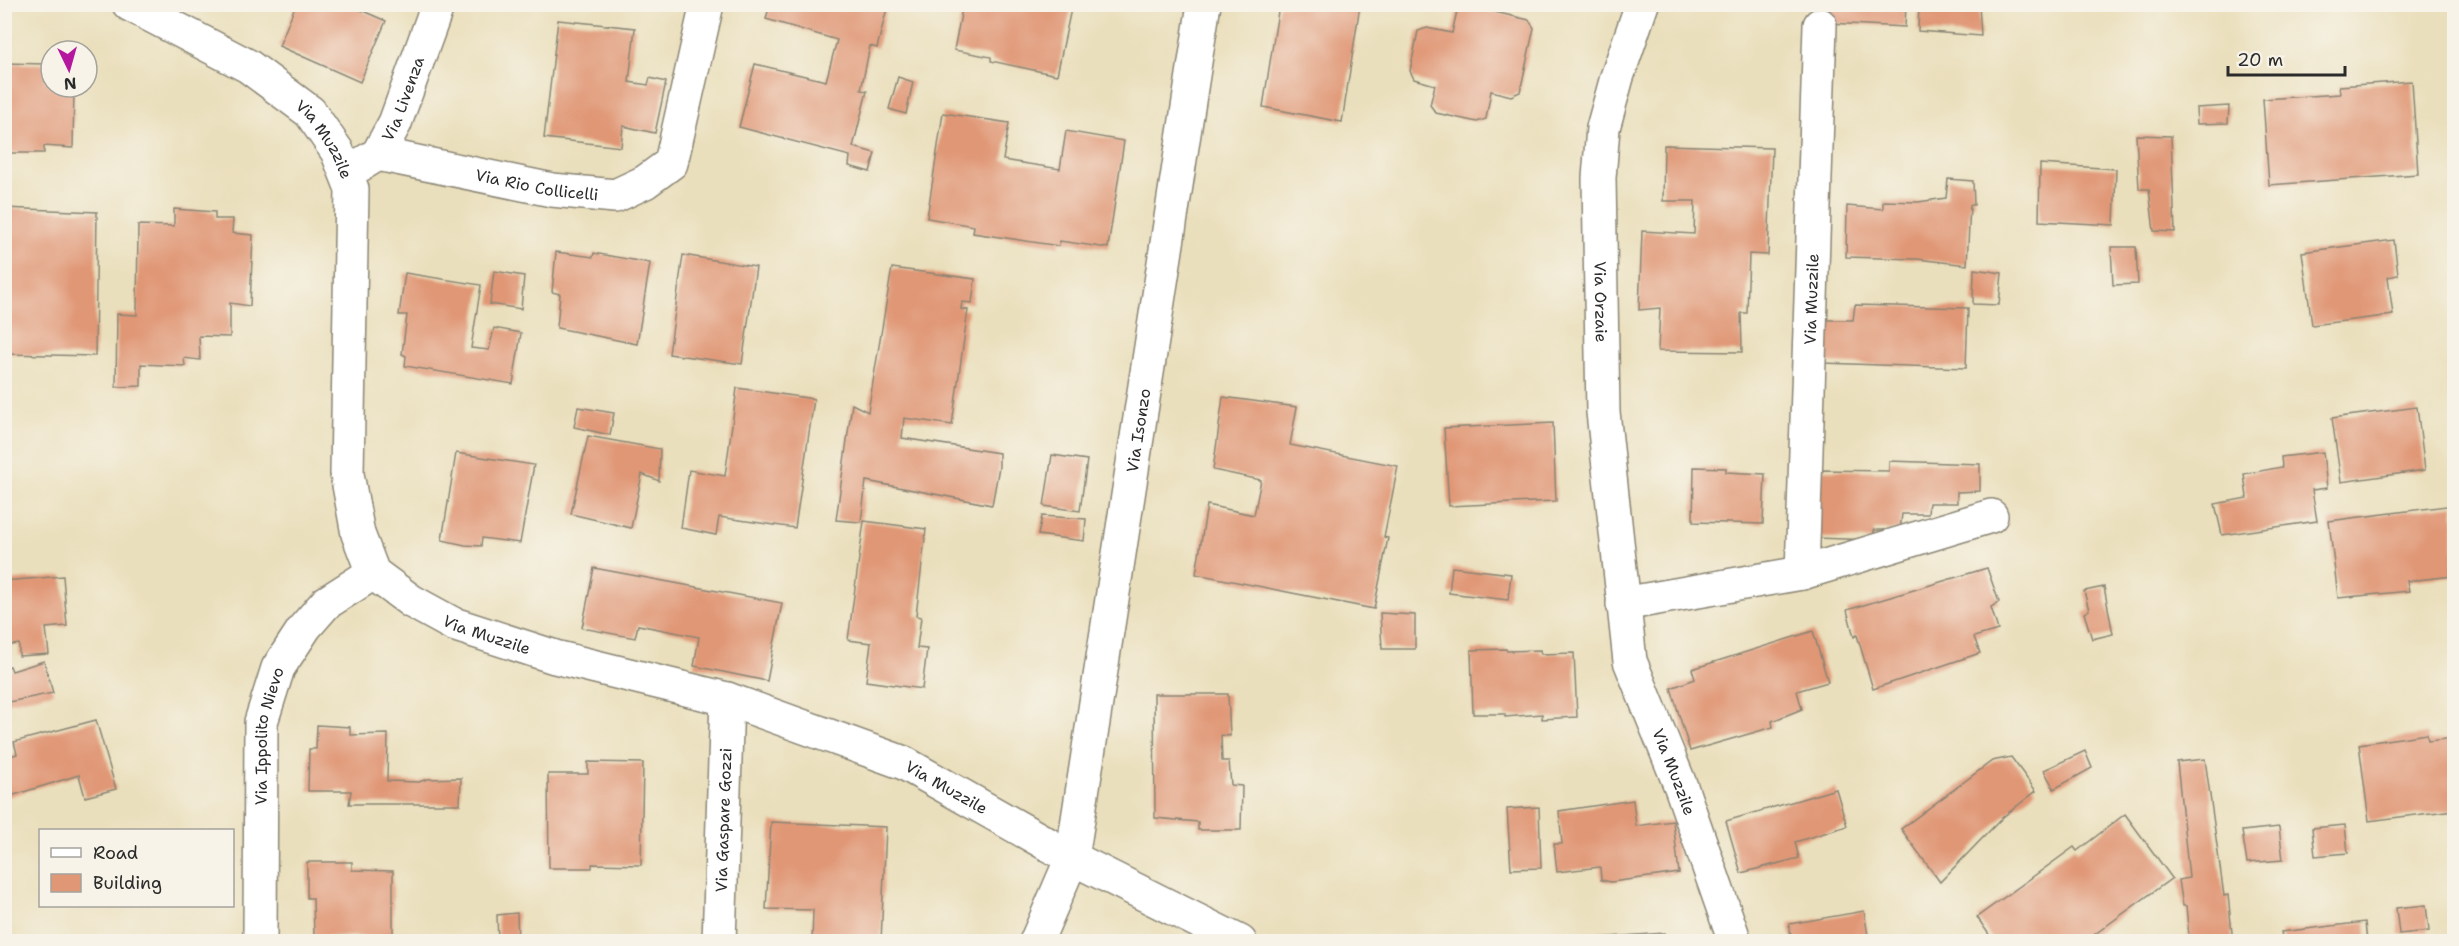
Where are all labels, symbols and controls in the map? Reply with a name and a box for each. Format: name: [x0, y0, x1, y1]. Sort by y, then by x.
north arrow: [39, 39, 99, 99]
scale bar: [2228, 39, 2345, 77]
text: 20 m: [2237, 48, 2283, 72]
street label: Via Livenza: [377, 54, 429, 145]
text: N: [63, 72, 77, 94]
street label: Via Muzzile: [291, 95, 357, 182]
street label: Via Rio Collicelli: [473, 164, 599, 205]
street label: Via Muzzile: [1800, 253, 1823, 345]
street label: Via Orzaie: [1589, 261, 1612, 343]
street label: Via Isonzo: [1122, 387, 1155, 474]
street label: Via Muzzile: [439, 610, 533, 659]
street label: Via Ippolito Nievo: [251, 664, 289, 805]
street label: Via Muzzile: [1647, 726, 1700, 818]
street label: Via Gaspare Gozzi: [711, 748, 736, 893]
street label: Via Muzzile: [902, 756, 991, 819]
legend: [39, 829, 234, 907]
text: Road: [93, 841, 138, 865]
text: Building: [93, 871, 162, 895]

